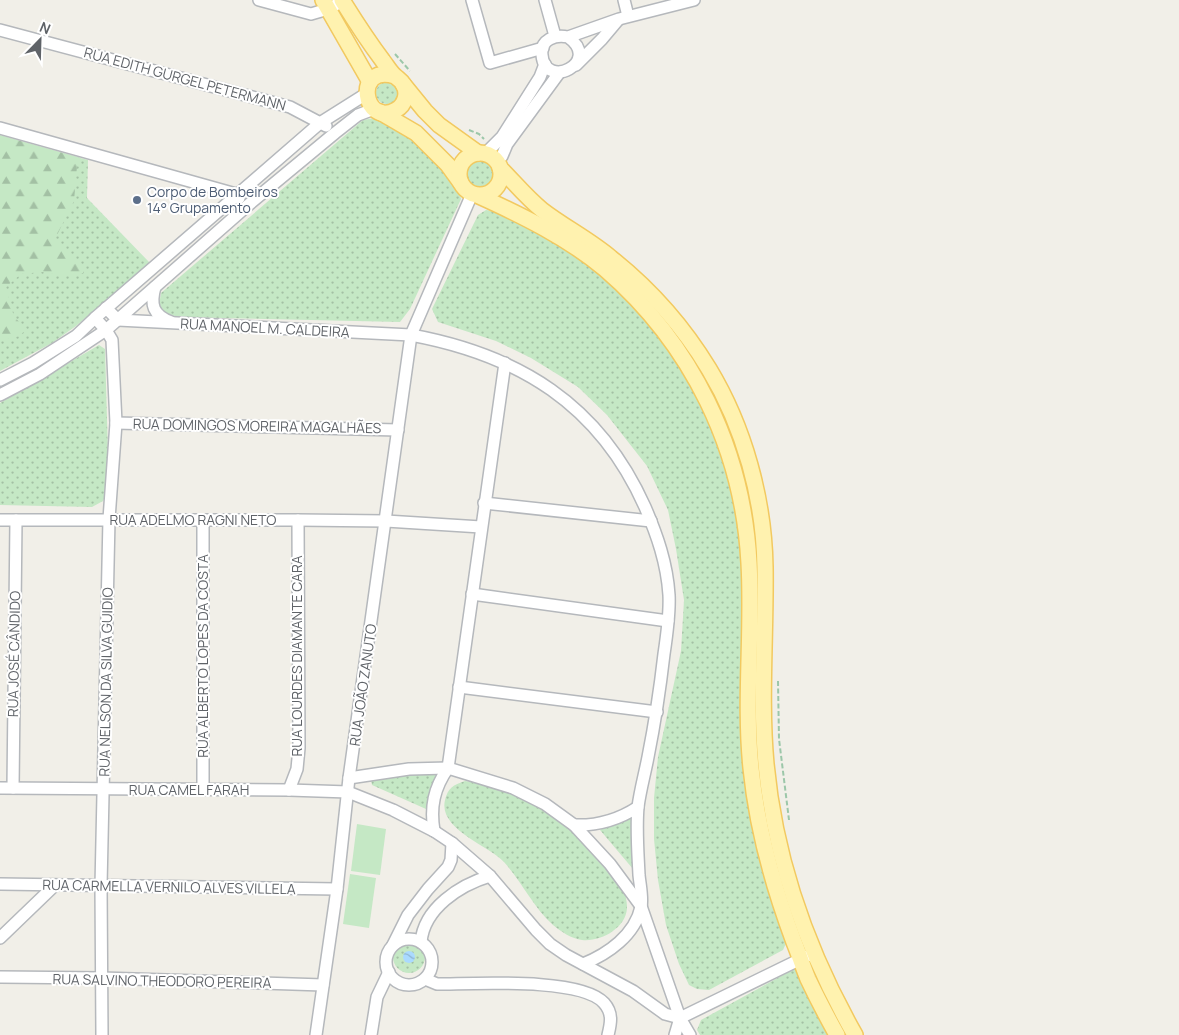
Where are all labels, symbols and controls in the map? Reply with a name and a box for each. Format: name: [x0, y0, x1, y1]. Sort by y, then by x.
north arrow: [15, 15, 65, 65]
text: N: [37, 17, 54, 38]
street label: RUA EDITH GURGEL PETERMANN: [82, 42, 288, 115]
place label: Corpo de Bombeiros 14° Grupamento: [147, 182, 278, 217]
marker: Corpo de Bombeiros 14° Grupamento: [131, 194, 143, 206]
street label: RUA MANOEL M. CALDEIRA: [180, 314, 350, 341]
street label: RUA DOMINGOS MOREIRA MAGALHÃES: [133, 414, 382, 437]
street label: RUA ADELMO RAGNI NETO: [110, 510, 276, 529]
street label: RUA ALBERTO LOPES DA COSTA: [193, 554, 212, 758]
street label: RUA LOURDES DIAMANTE CARA: [287, 555, 306, 757]
street label: RUA NELSON DA SILVA GUIDIO: [94, 587, 117, 777]
street label: RUA JOSÉ CÂNDIDO: [3, 591, 24, 717]
street label: RUA JOÃO ZANUTO: [345, 623, 380, 747]
street label: RUA CAMEL FARAH: [129, 780, 249, 799]
street label: RUA CARMELLA VERNILO ALVES VILLELA: [42, 875, 296, 898]
street label: RUA SALVINO THEODORO PEREIRA: [52, 969, 272, 992]

